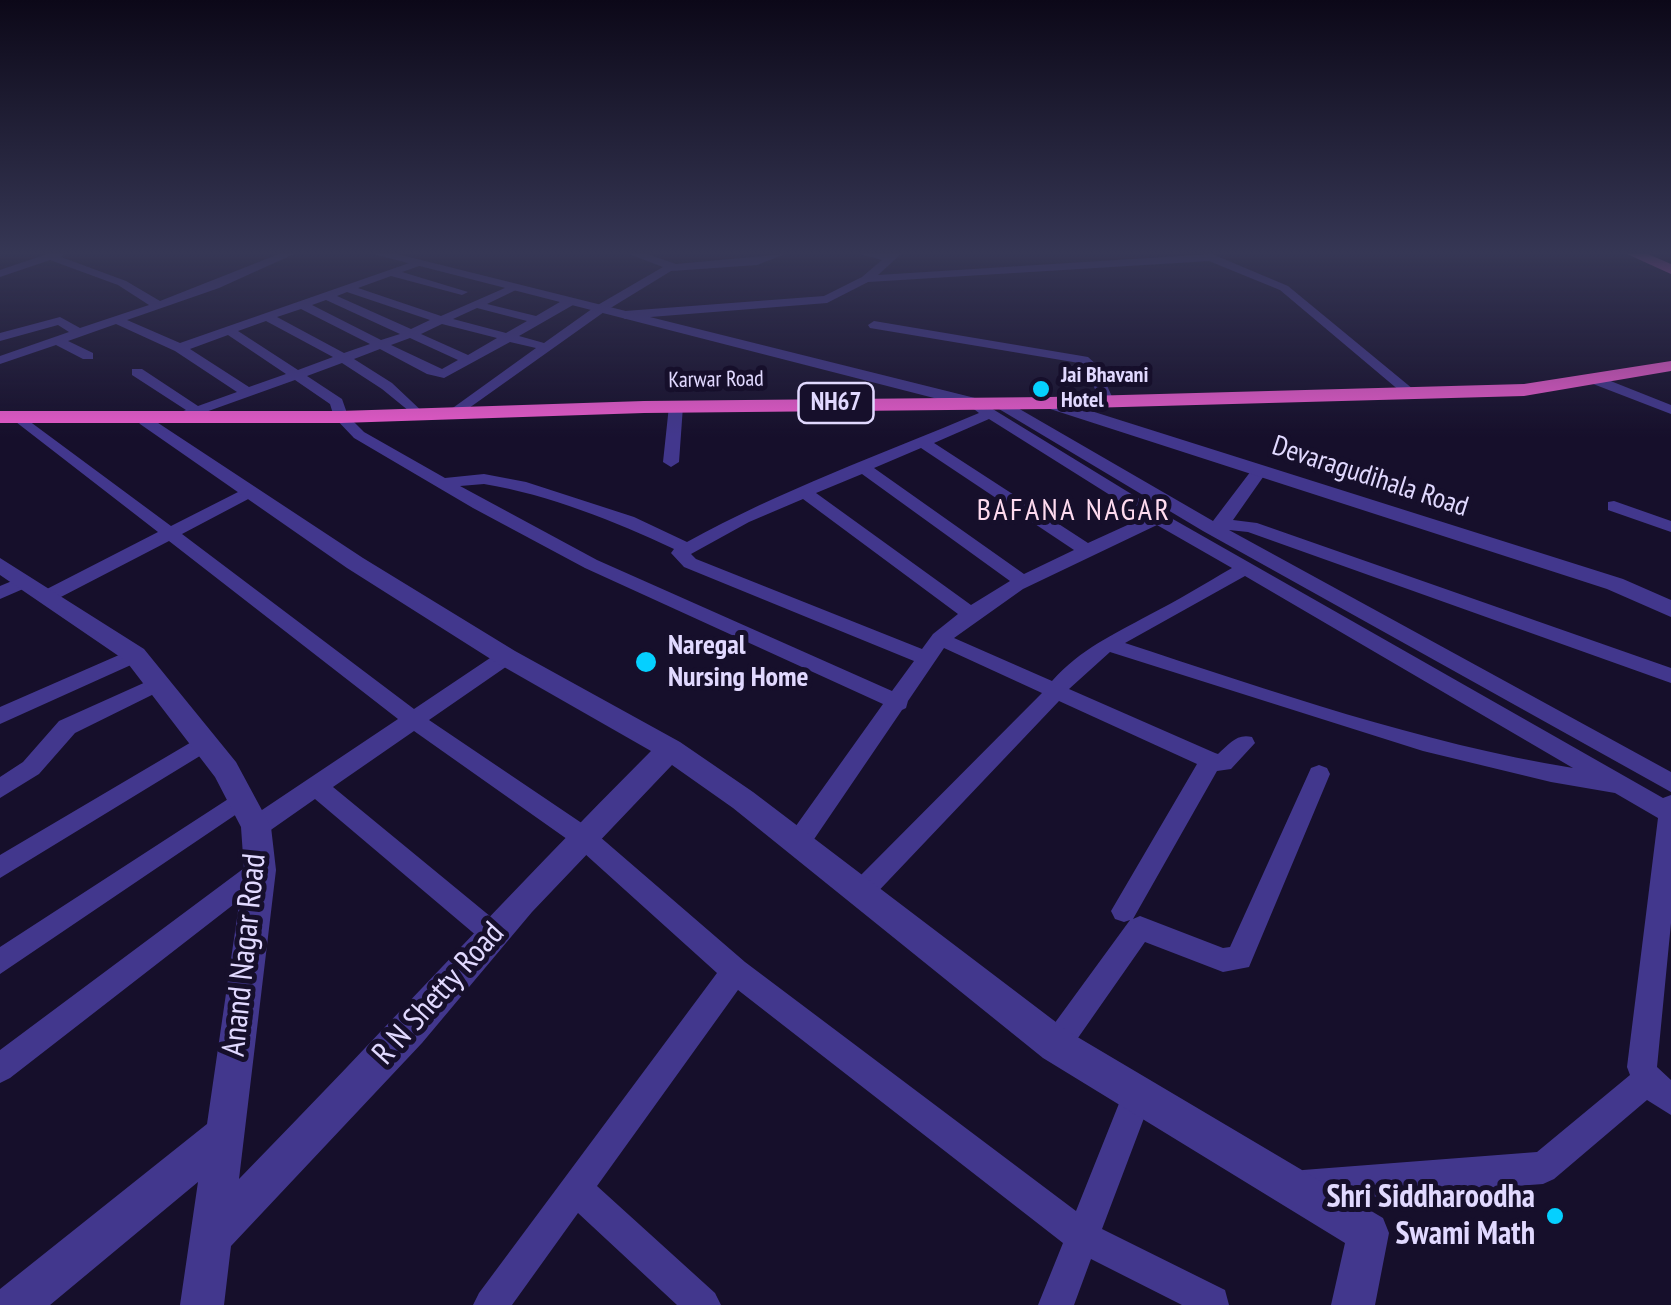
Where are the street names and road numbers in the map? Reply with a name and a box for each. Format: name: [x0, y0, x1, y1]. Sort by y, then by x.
street label: Karwar Road: [668, 366, 764, 394]
road number: NH67: [798, 383, 874, 423]
street label: Devaragudihala Road: [1268, 429, 1472, 525]
street label: Anand Nagar Road: [215, 852, 275, 1058]
street label: R N Shetty Road: [365, 915, 513, 1073]

